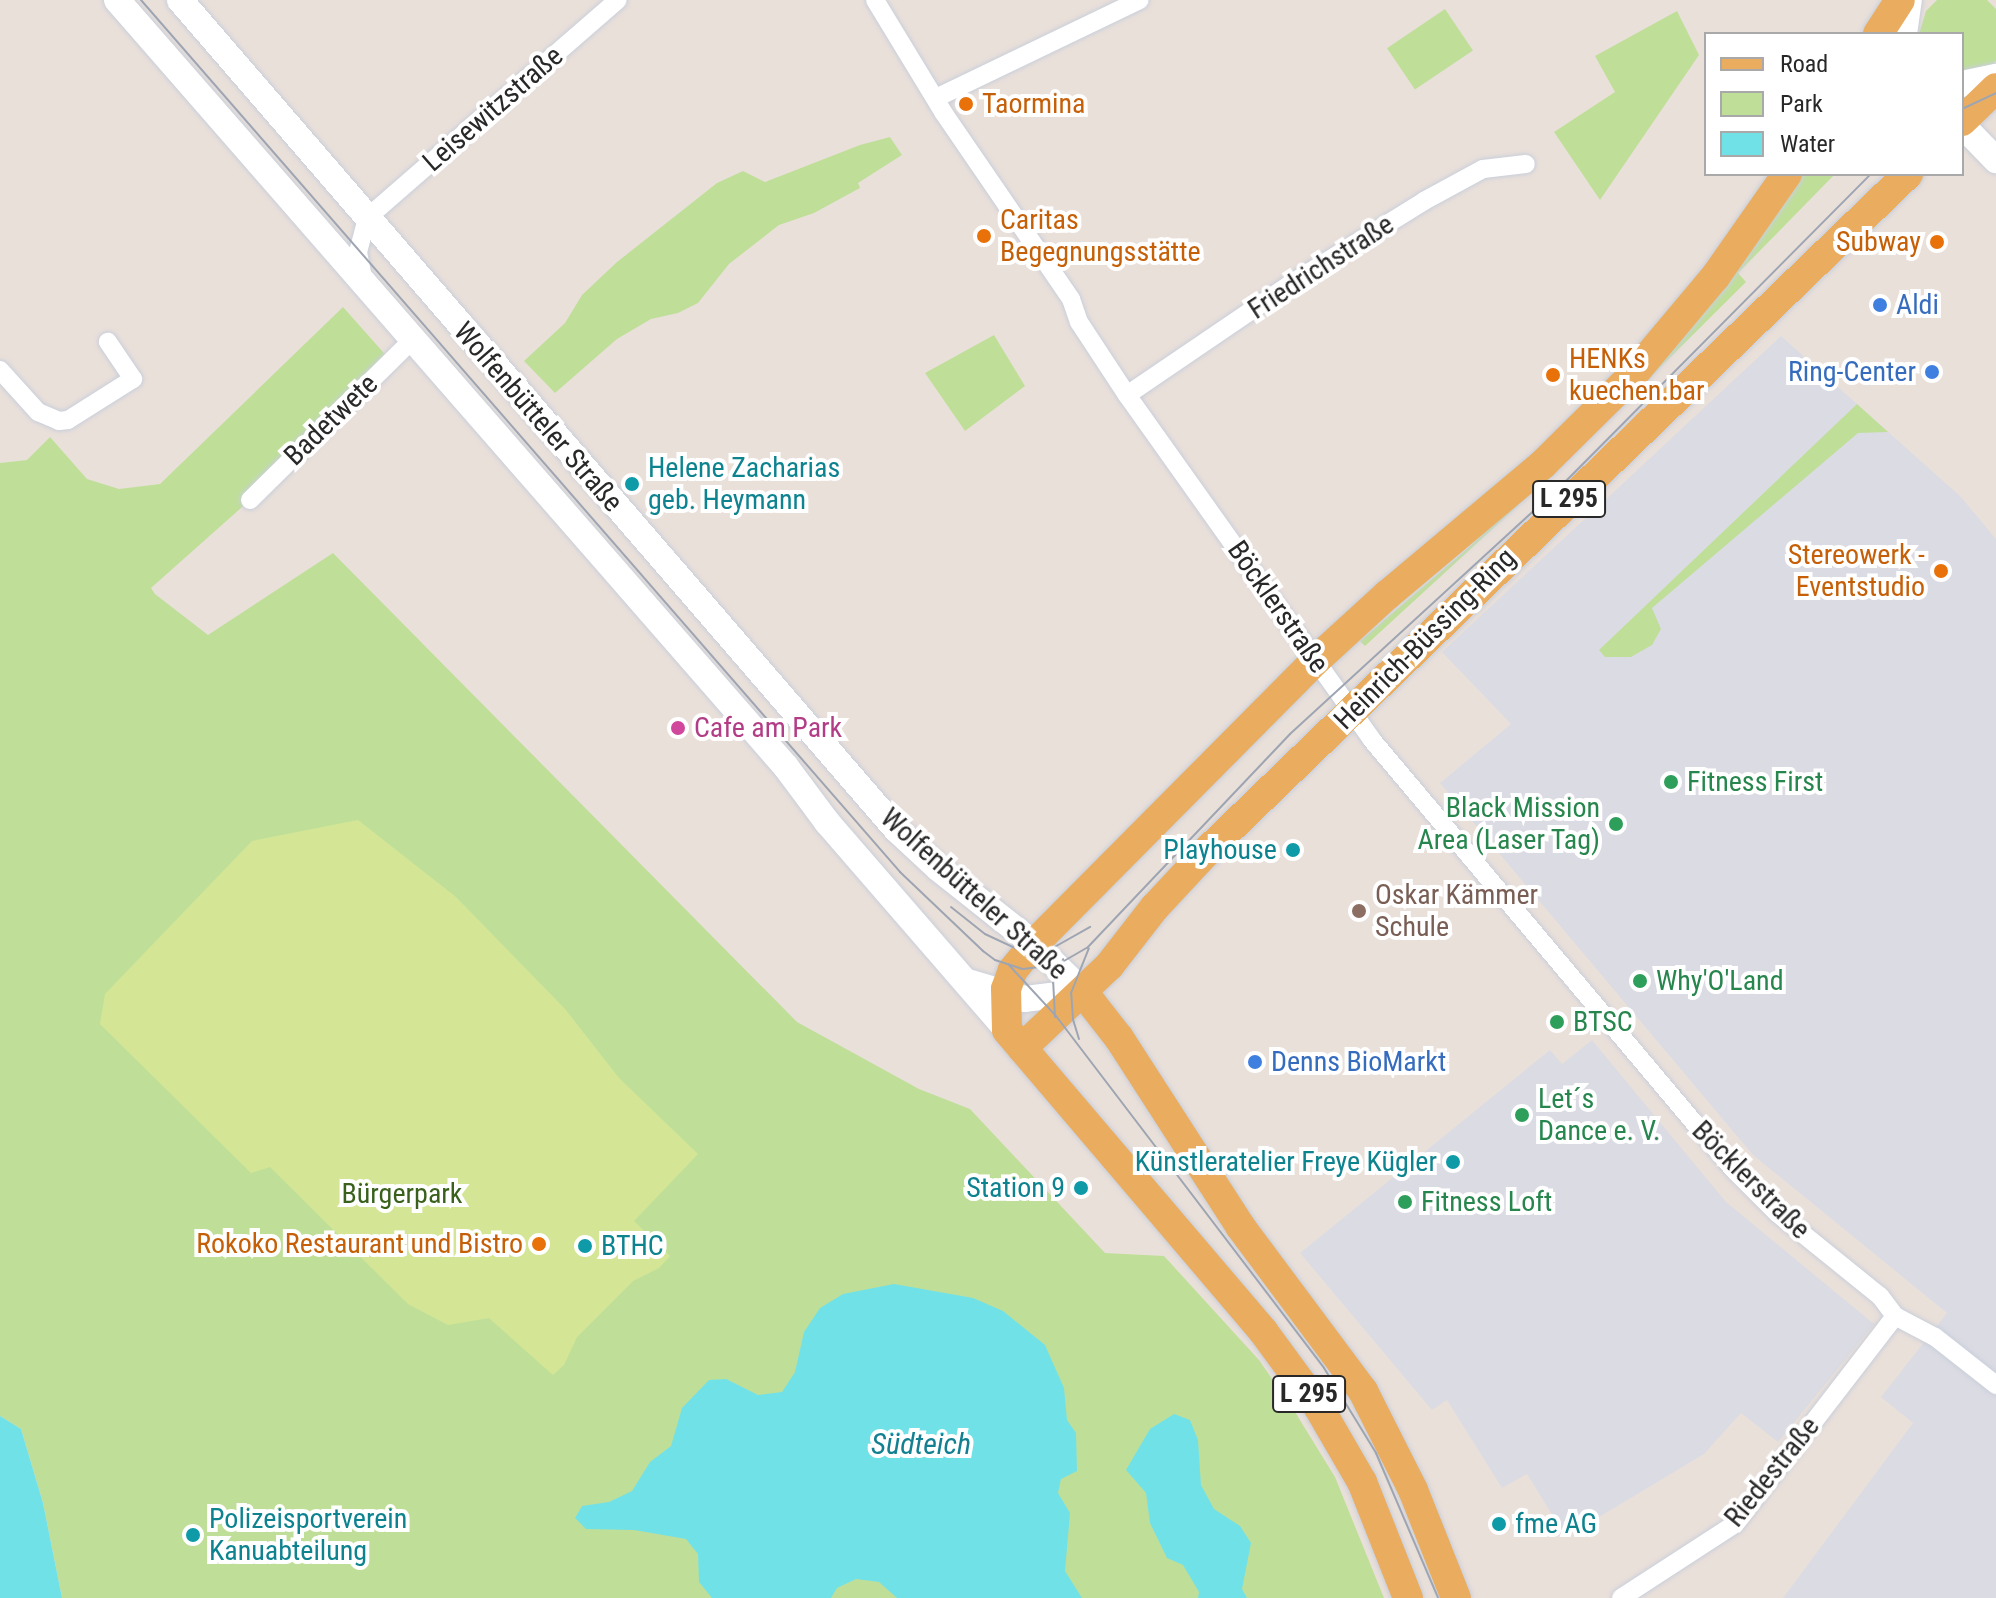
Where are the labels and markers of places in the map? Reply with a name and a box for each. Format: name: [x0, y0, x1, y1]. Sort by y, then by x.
place label: Taormina: [982, 87, 1086, 121]
marker: Taormina: [957, 95, 975, 113]
place label: Caritas Begegnungsstätte: [1000, 203, 1201, 269]
place label: Subway: [1836, 225, 1921, 259]
marker: Caritas Begegnungsstätte: [975, 227, 993, 245]
marker: Subway: [1928, 233, 1946, 251]
place label: Aldi: [1896, 288, 1939, 322]
marker: Aldi: [1871, 296, 1889, 314]
place label: HENKs kuechen.bar: [1569, 342, 1705, 408]
place label: Ring-Center: [1788, 355, 1916, 389]
marker: Ring-Center: [1923, 363, 1941, 381]
marker: HENKs kuechen.bar: [1544, 366, 1562, 384]
place label: Helene Zacharias geb. Heymann: [648, 451, 840, 517]
marker: Helene Zacharias geb. Heymann: [623, 475, 641, 493]
place label: Stereowerk - Eventstudio: [1788, 538, 1925, 604]
marker: Stereowerk - Eventstudio: [1932, 562, 1950, 580]
place label: Cafe am Park: [694, 711, 842, 745]
marker: Cafe am Park: [669, 719, 687, 737]
place label: Fitness First: [1687, 765, 1823, 799]
marker: Fitness First: [1662, 773, 1680, 791]
place label: Black Mission Area (Laser Tag): [1417, 791, 1600, 857]
marker: Black Mission Area (Laser Tag): [1607, 815, 1625, 833]
place label: Playhouse: [1163, 833, 1277, 867]
marker: Playhouse: [1284, 841, 1302, 859]
place label: Oskar Kämmer Schule: [1375, 878, 1538, 944]
marker: Oskar Kämmer Schule: [1350, 902, 1368, 920]
place label: Why'O'Land: [1656, 964, 1784, 998]
marker: Why'O'Land: [1631, 972, 1649, 990]
place label: BTSC: [1573, 1005, 1633, 1039]
marker: BTSC: [1548, 1013, 1566, 1031]
place label: Denns BioMarkt: [1271, 1045, 1446, 1079]
marker: Denns BioMarkt: [1246, 1053, 1264, 1071]
place label: Let´s Dance e. V.: [1538, 1082, 1660, 1148]
marker: Let´s Dance e. V.: [1513, 1106, 1531, 1124]
place label: Künstleratelier Freye Kügler: [1135, 1145, 1437, 1179]
marker: Künstleratelier Freye Kügler: [1444, 1153, 1462, 1171]
place label: Station 9: [966, 1171, 1065, 1205]
marker: Station 9: [1072, 1179, 1090, 1197]
place label: Fitness Loft: [1421, 1185, 1552, 1219]
marker: Fitness Loft: [1396, 1193, 1414, 1211]
place label: Rokoko Restaurant und Bistro: [196, 1227, 523, 1261]
place label: BTHC: [601, 1229, 664, 1263]
marker: Rokoko Restaurant und Bistro: [530, 1235, 548, 1253]
marker: BTHC: [576, 1237, 594, 1255]
place label: Polizeisportverein Kanuabteilung: [209, 1502, 407, 1568]
place label: fme AG: [1515, 1507, 1597, 1541]
marker: fme AG: [1490, 1515, 1508, 1533]
marker: Polizeisportverein Kanuabteilung: [184, 1526, 202, 1544]

